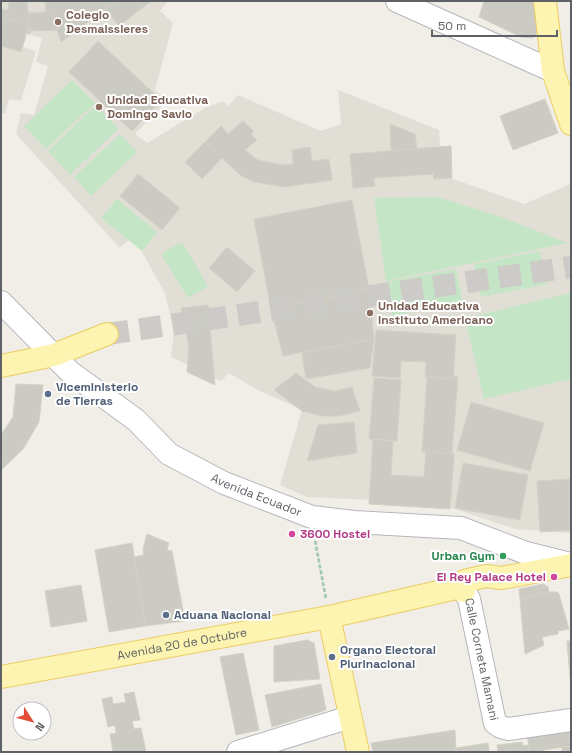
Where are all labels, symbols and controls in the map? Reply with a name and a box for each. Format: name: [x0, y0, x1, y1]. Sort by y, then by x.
place label: Colegio Desmaissieres: [66, 7, 148, 37]
scale bar: [432, 12, 557, 38]
marker: Colegio Desmaissieres: [53, 17, 63, 27]
text: 50 m: [438, 18, 466, 34]
place label: Unidad Educativa Domingo Savio: [107, 92, 208, 122]
marker: Unidad Educativa Domingo Savio: [94, 102, 104, 112]
place label: Unidad Educativa Instituto Americano: [378, 298, 493, 328]
marker: Unidad Educativa Instituto Americano: [365, 308, 375, 318]
place label: Viceministerio de Tierras: [56, 379, 138, 409]
marker: Viceministerio de Tierras: [43, 389, 53, 399]
street label: Avenida Ecuador: [208, 470, 305, 520]
place label: 3600 Hostel: [300, 526, 370, 542]
marker: 3600 Hostel: [287, 529, 297, 539]
place label: Urban Gym: [432, 548, 495, 564]
marker: Urban Gym: [498, 551, 508, 561]
place label: El Rey Palace Hotel: [437, 569, 546, 585]
marker: El Rey Palace Hotel: [549, 572, 559, 582]
street label: Calle Corneta Mamani: [461, 596, 502, 722]
place label: Aduana Nacional: [174, 607, 271, 623]
marker: Aduana Nacional: [161, 610, 171, 620]
street label: Avenida 20 de Octubre: [116, 624, 248, 664]
place label: Organo Electoral Plurinacional: [340, 642, 436, 672]
marker: Organo Electoral Plurinacional: [327, 652, 337, 662]
north arrow: [12, 701, 52, 741]
text: N: [32, 720, 48, 734]

